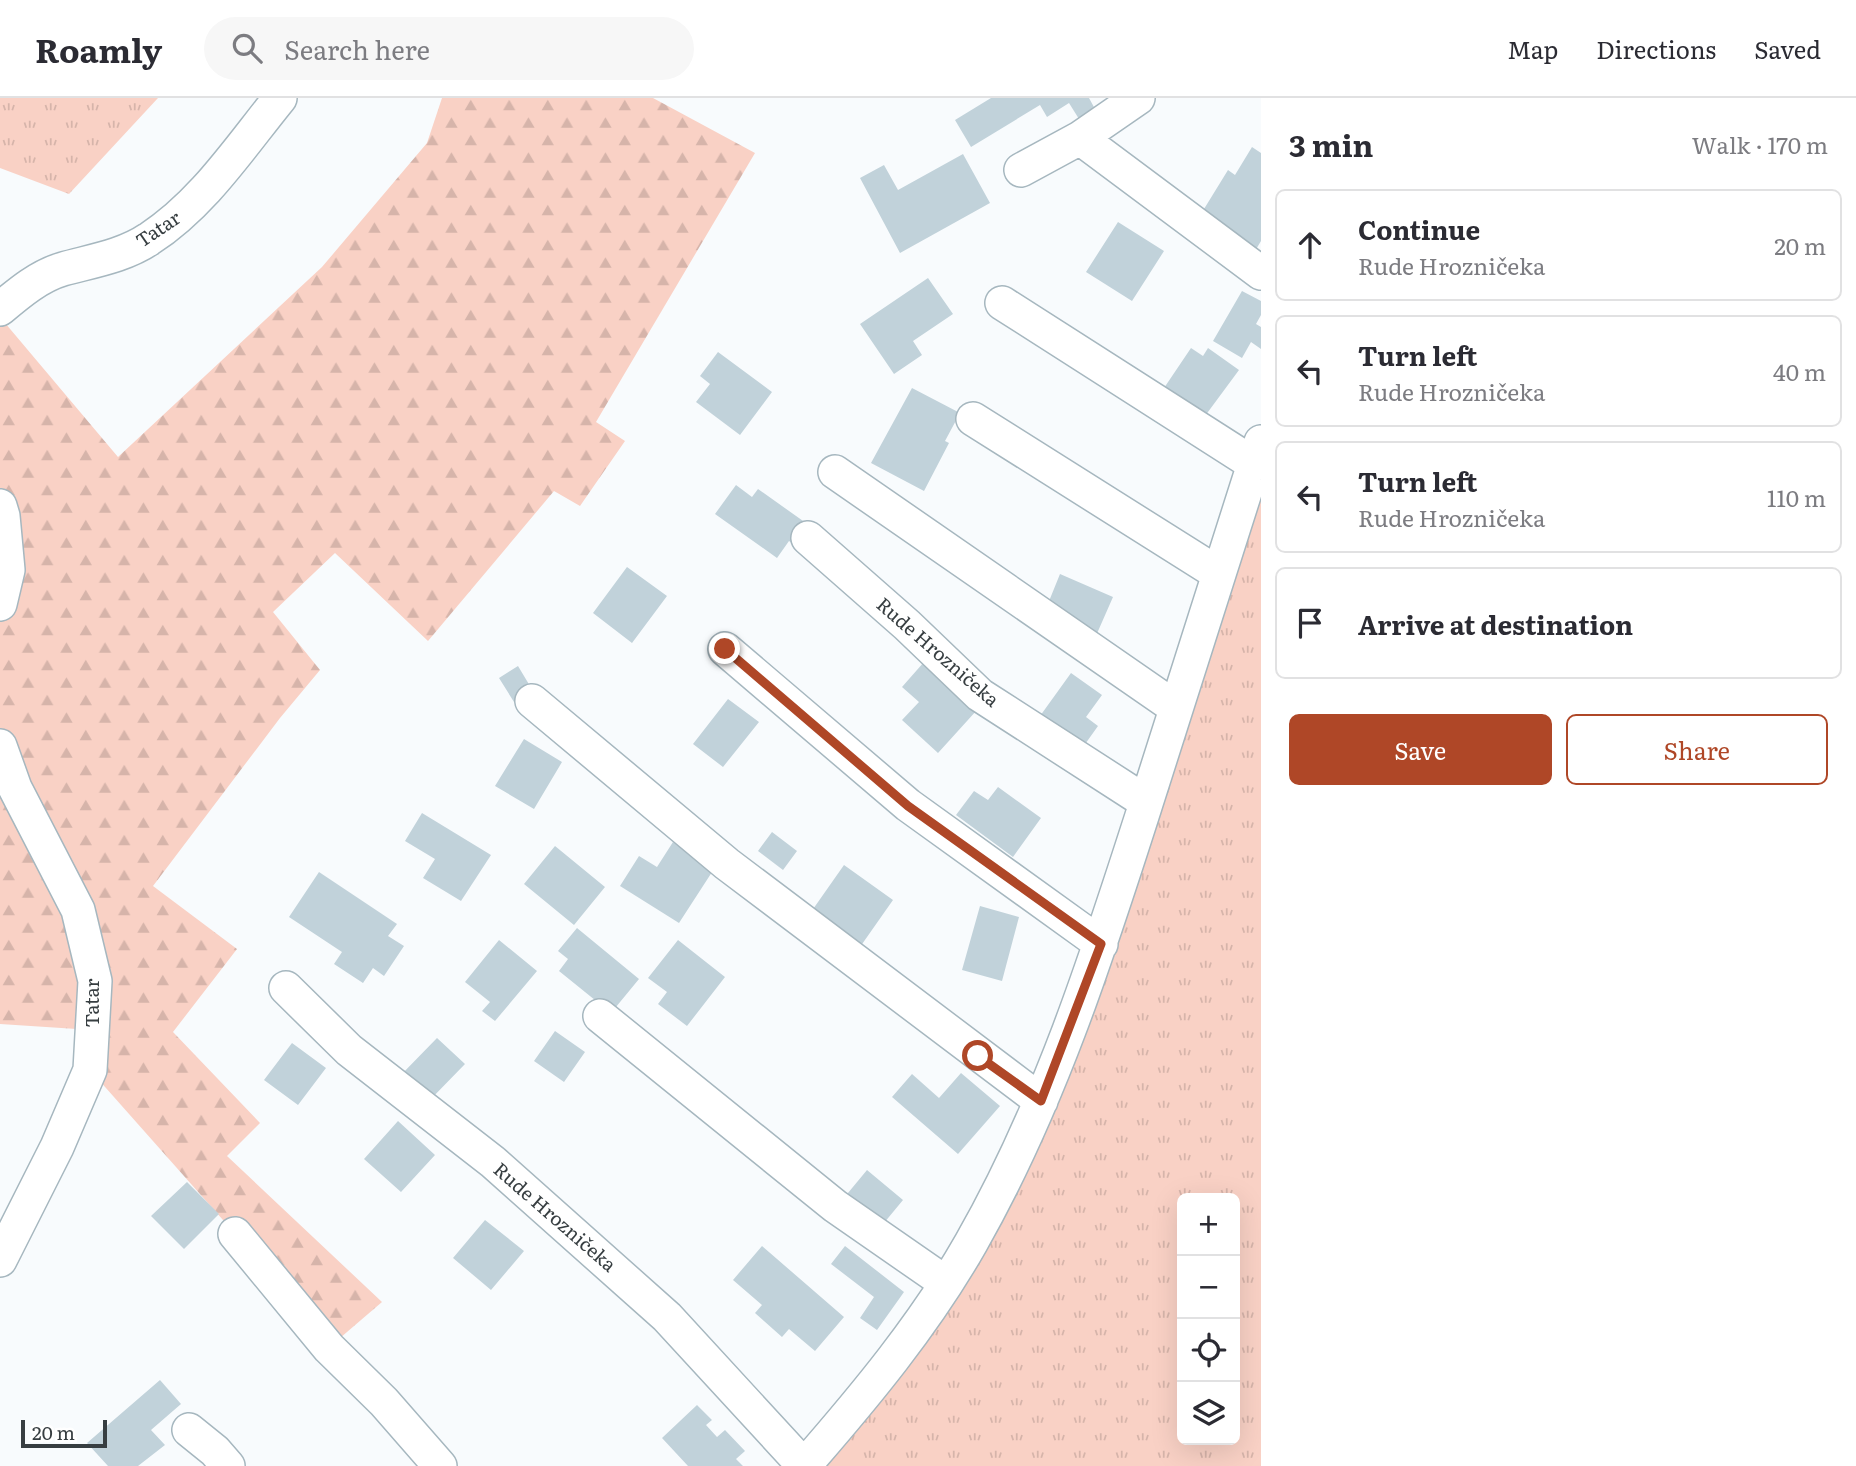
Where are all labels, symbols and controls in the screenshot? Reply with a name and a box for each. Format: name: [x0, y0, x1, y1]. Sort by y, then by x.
search box: [204, 17, 694, 80]
text: Roamly: [35, 24, 162, 73]
icon: search: [228, 29, 266, 67]
text: Search here: [284, 29, 430, 68]
text: Map: [1507, 31, 1558, 66]
text: Directions: [1596, 31, 1716, 66]
text: Saved: [1754, 31, 1821, 66]
text: 3 min: [1289, 122, 1373, 166]
text: Walk · 170 m: [1692, 127, 1828, 161]
street label: Tatar: [129, 203, 186, 253]
text: Continue: [1358, 209, 1480, 248]
icon: ahead: [1291, 226, 1329, 264]
text: 20 m: [1774, 228, 1826, 262]
text: Rude Hrozničeka: [1358, 248, 1545, 282]
text: Turn left: [1358, 335, 1477, 374]
icon: left: [1291, 352, 1329, 390]
text: 40 m: [1773, 354, 1826, 388]
text: Rude Hrozničeka: [1358, 374, 1545, 408]
text: Turn left: [1358, 461, 1477, 500]
icon: left: [1291, 478, 1329, 516]
text: 110 m: [1767, 480, 1826, 514]
text: Rude Hrozničeka: [1358, 500, 1545, 534]
street label: Rude Hrozničeka: [871, 590, 1007, 713]
icon: arrive: [1291, 604, 1329, 642]
text: Arrive at destination: [1358, 604, 1633, 643]
route end: [709, 633, 740, 664]
button: Save: [1289, 714, 1552, 785]
button: Share: [1566, 714, 1828, 785]
street label: Tatar: [77, 979, 105, 1027]
route start: [962, 1040, 993, 1071]
street label: Rude Hrozničeka: [488, 1155, 624, 1278]
map controls: [1177, 1193, 1240, 1445]
button: +: [1177, 1193, 1240, 1256]
button: −: [1177, 1256, 1240, 1319]
button: locate: [1177, 1319, 1240, 1382]
button: layers: [1177, 1382, 1240, 1445]
scale bar: [21, 1417, 107, 1449]
text: 20 m: [32, 1418, 75, 1446]

